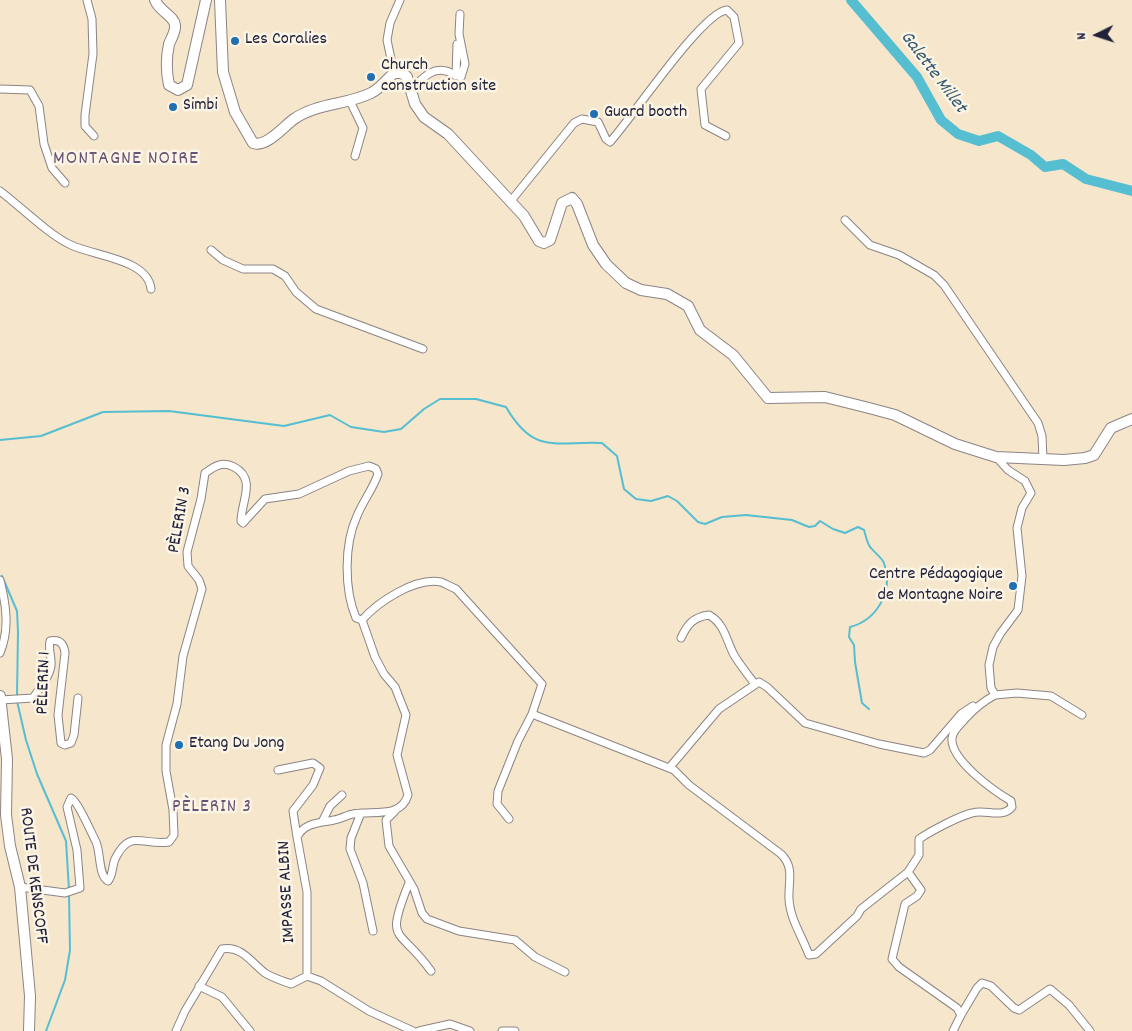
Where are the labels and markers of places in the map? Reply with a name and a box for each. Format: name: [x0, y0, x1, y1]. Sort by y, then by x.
place label: Les Coralies: [245, 30, 327, 52]
marker: Les Coralies: [229, 35, 241, 47]
place label: Church construction site: [381, 56, 496, 98]
marker: Church construction site: [365, 71, 377, 83]
place label: Simbi: [183, 96, 218, 118]
marker: Simbi: [167, 101, 179, 113]
place label: Guard booth: [604, 103, 687, 125]
marker: Guard booth: [588, 108, 600, 120]
place label: Centre Pédagogique de Montagne Noire: [869, 565, 1003, 608]
marker: Centre Pédagogique de Montagne Noire: [1007, 580, 1019, 592]
place label: Etang Du Jong: [189, 734, 285, 756]
marker: Etang Du Jong: [173, 739, 185, 751]

